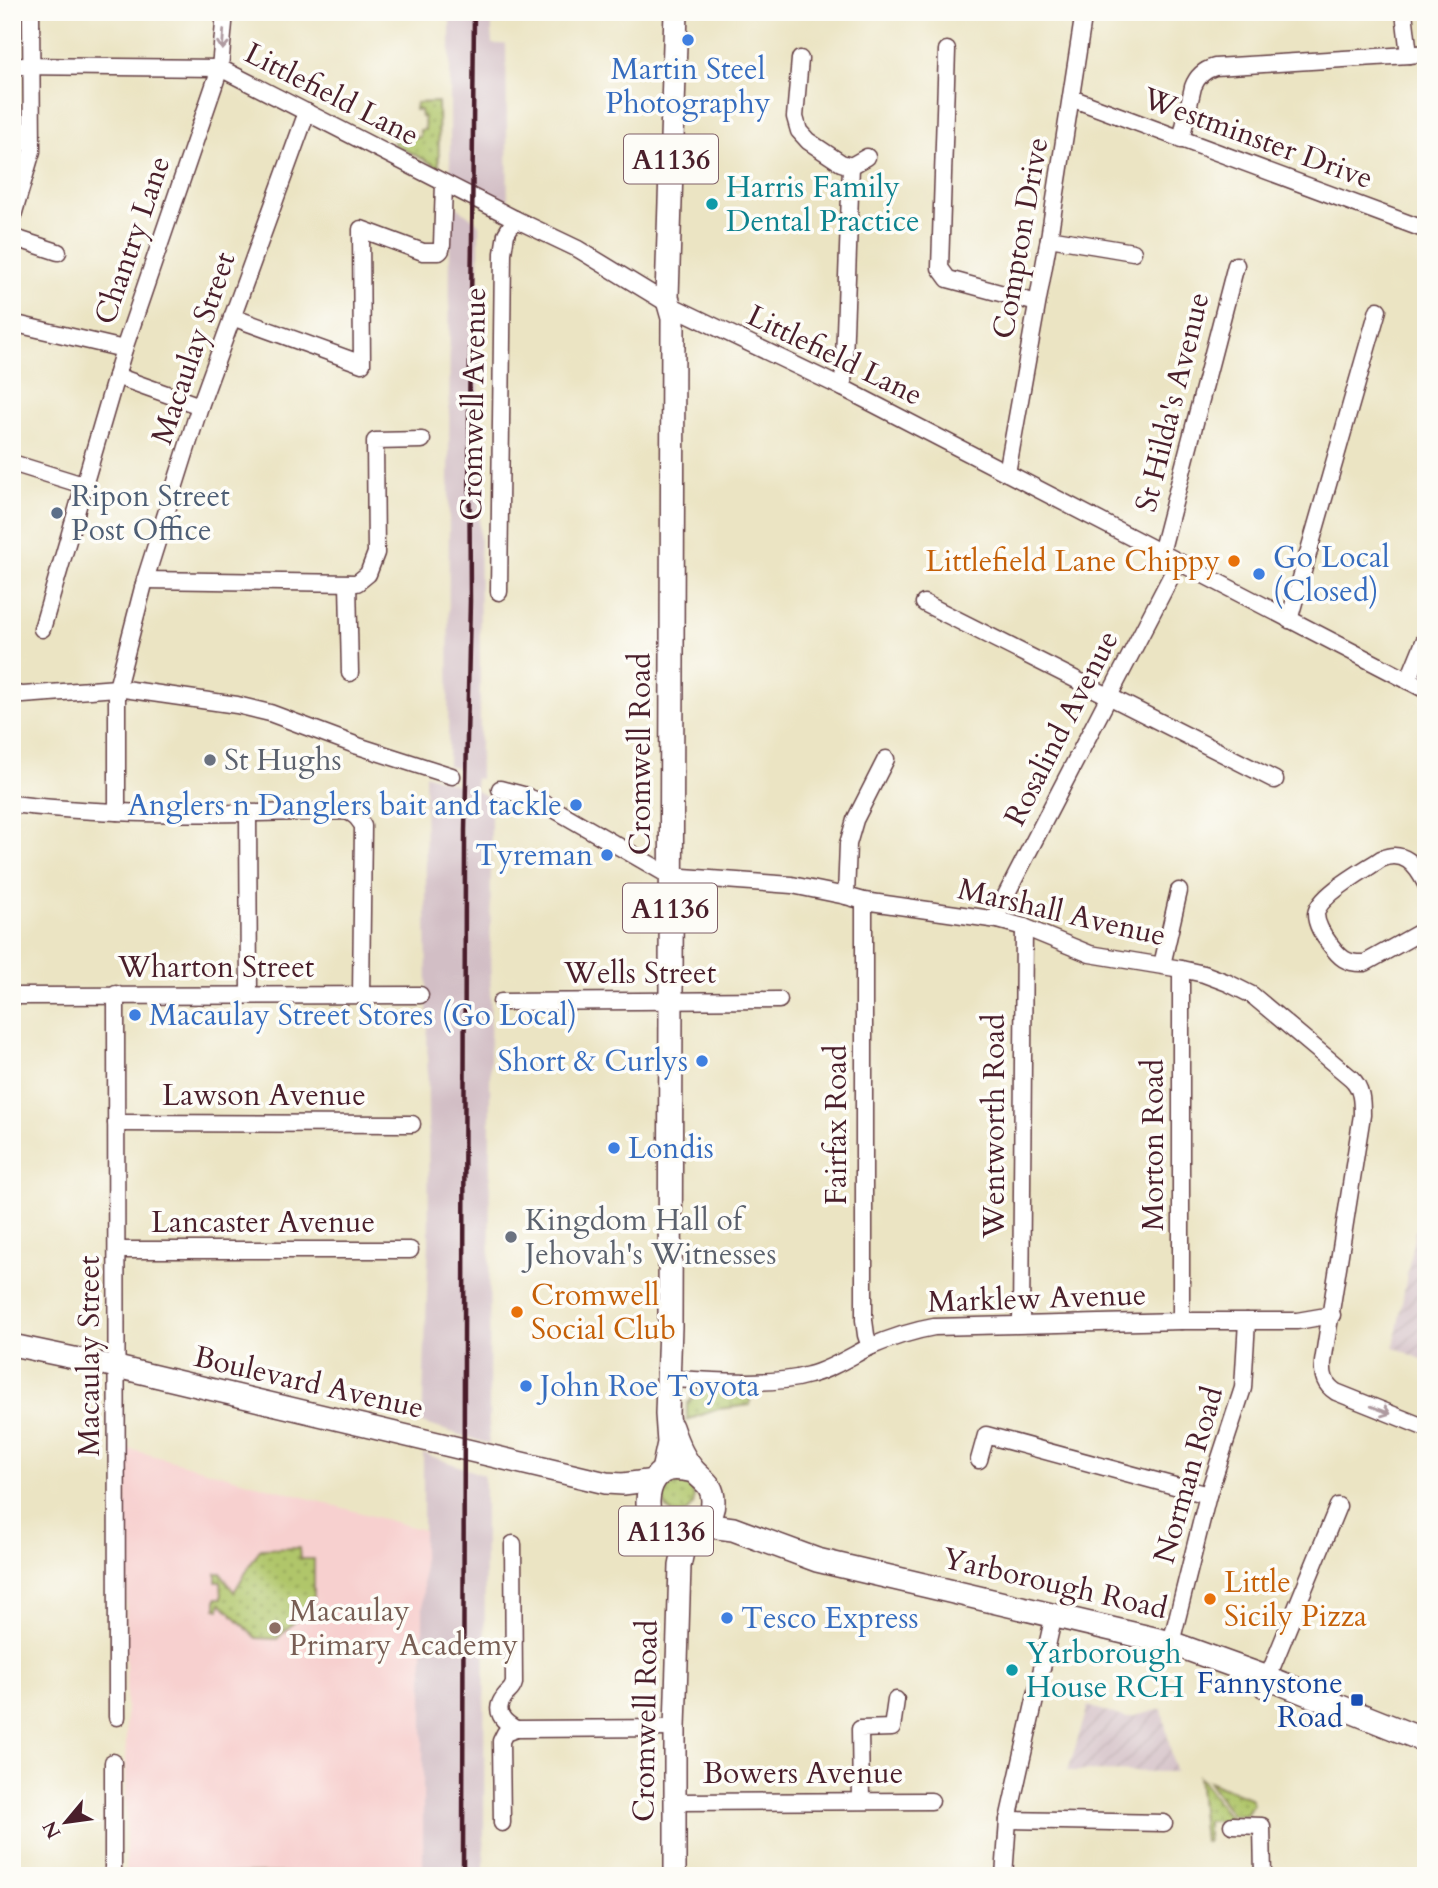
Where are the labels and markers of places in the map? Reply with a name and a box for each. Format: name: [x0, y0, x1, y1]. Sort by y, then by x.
marker: Martin Steel Photography: [680, 32, 696, 48]
place label: Martin Steel Photography: [605, 49, 771, 124]
place label: Harris Family Dental Practice: [726, 167, 920, 242]
marker: Harris Family Dental Practice: [704, 196, 720, 212]
place label: Ripon Street Post Office: [71, 476, 230, 551]
marker: Ripon Street Post Office: [49, 505, 65, 521]
place label: Go Local (Closed): [1273, 537, 1390, 612]
place label: Littlefield Lane Chippy: [926, 541, 1220, 582]
marker: Littlefield Lane Chippy: [1226, 553, 1242, 569]
marker: Go Local (Closed): [1251, 566, 1267, 582]
place label: St Hughs: [224, 740, 341, 781]
marker: St Hughs: [202, 752, 218, 768]
place label: Anglers n Danglers bait and tackle: [127, 785, 562, 826]
marker: Anglers n Danglers bait and tackle: [568, 797, 584, 813]
place label: Tyreman: [475, 835, 593, 876]
marker: Tyreman: [599, 847, 615, 863]
place label: Macaulay Street Stores (Go Local): [149, 995, 577, 1036]
marker: Macaulay Street Stores (Go Local): [127, 1007, 143, 1023]
place label: Short & Curlys: [498, 1041, 688, 1082]
marker: Short & Curlys: [694, 1053, 710, 1069]
place label: Londis: [628, 1128, 714, 1169]
marker: Londis: [606, 1140, 622, 1156]
place label: Kingdom Hall of Jehovah's Witnesses: [521, 1200, 776, 1275]
marker: Kingdom Hall of Jehovah's Witnesses: [503, 1229, 519, 1245]
place label: Cromwell Social Club: [531, 1275, 676, 1350]
marker: Cromwell Social Club: [509, 1304, 525, 1320]
place label: John Roe Toyota: [536, 1366, 759, 1407]
marker: John Roe Toyota: [518, 1378, 534, 1394]
place label: Little Sicily Pizza: [1224, 1562, 1367, 1637]
place label: Macaulay Primary Academy: [289, 1591, 518, 1666]
marker: Little Sicily Pizza: [1202, 1591, 1218, 1607]
place label: Tesco Express: [741, 1598, 919, 1639]
marker: Tesco Express: [719, 1610, 735, 1626]
marker: Macaulay Primary Academy: [267, 1620, 283, 1636]
place label: Yarborough House RCH: [1026, 1633, 1184, 1708]
marker: Yarborough House RCH: [1004, 1662, 1020, 1678]
place label: Fannystone Road: [1197, 1663, 1343, 1738]
marker: Fannystone Road: [1349, 1692, 1365, 1708]

